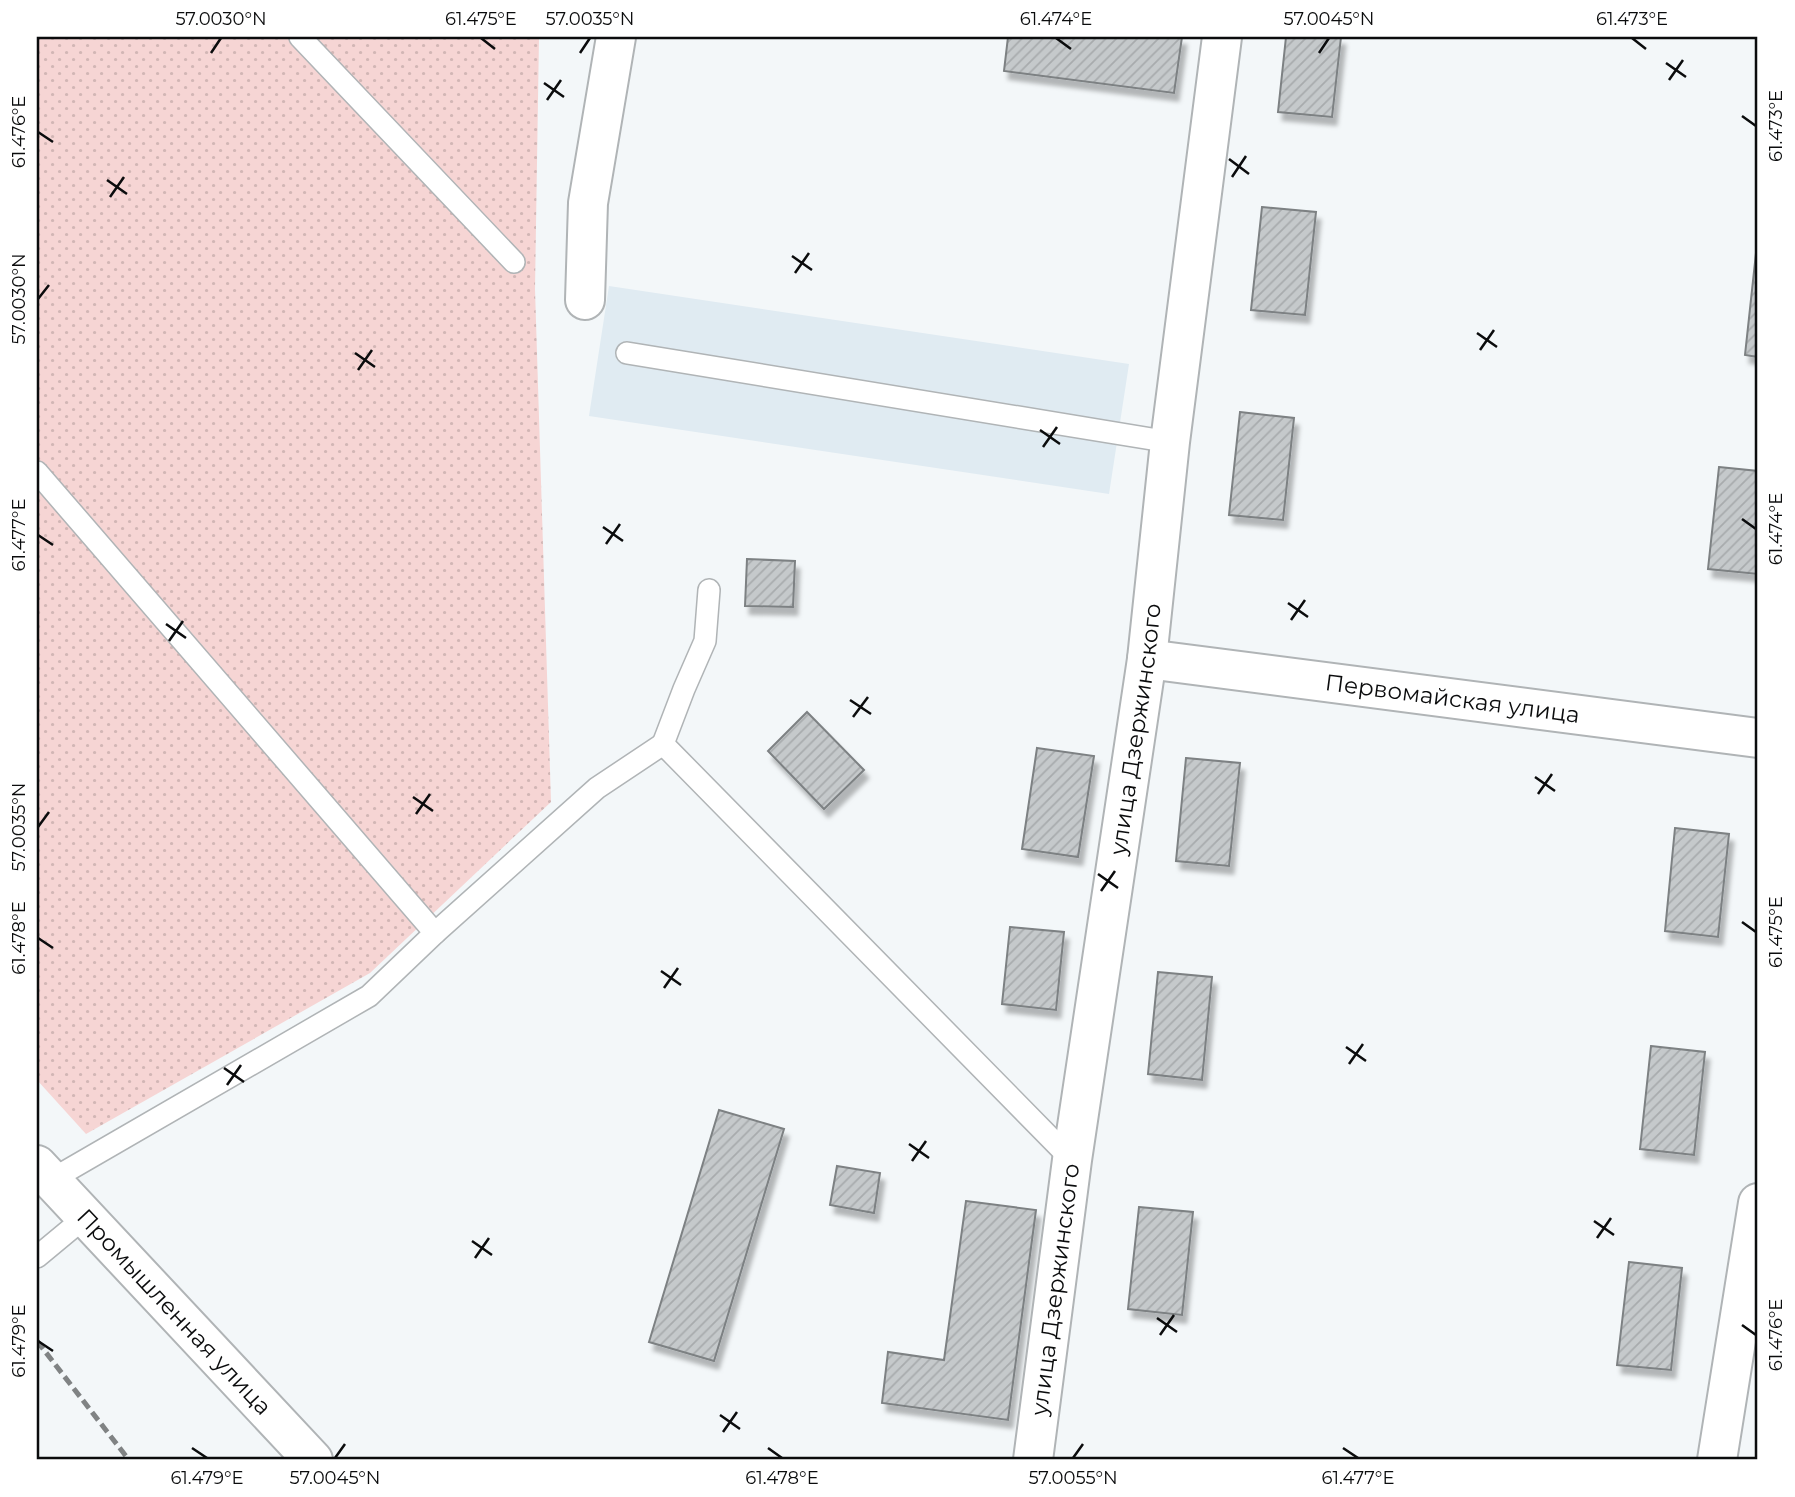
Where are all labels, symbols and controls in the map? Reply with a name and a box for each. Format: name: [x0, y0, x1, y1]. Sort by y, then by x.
text: 57.0030°N: [175, 8, 267, 30]
text: 61.475°E: [445, 8, 517, 30]
text: 57.0035°N: [546, 8, 634, 30]
text: 61.474°E: [1020, 8, 1092, 30]
text: 57.0045°N: [1284, 8, 1375, 30]
text: 61.473°E: [1596, 8, 1668, 30]
text: 61.473°E: [1765, 90, 1787, 162]
text: 61.476°E: [8, 96, 30, 168]
text: 57.0030°N: [8, 253, 30, 345]
text: 61.474°E: [1765, 493, 1787, 565]
text: 61.477°E: [8, 499, 30, 571]
street label: улица Дзержинского: [1104, 602, 1167, 858]
street label: Первомайская улица: [1324, 668, 1581, 729]
text: 57.0035°N: [8, 783, 30, 871]
text: 61.475°E: [1765, 896, 1787, 968]
text: 61.478°E: [8, 901, 30, 975]
street label: улица Дзержинского: [1025, 1162, 1085, 1418]
street label: Промышленная улица: [71, 1203, 277, 1421]
text: 61.476°E: [1765, 1299, 1787, 1371]
text: 61.479°E: [8, 1304, 30, 1378]
text: 61.479°E: [170, 1467, 244, 1489]
text: 57.0045°N: [290, 1467, 381, 1489]
text: 61.478°E: [745, 1467, 819, 1489]
text: 57.0055°N: [1028, 1467, 1118, 1489]
text: 61.477°E: [1322, 1467, 1394, 1489]

